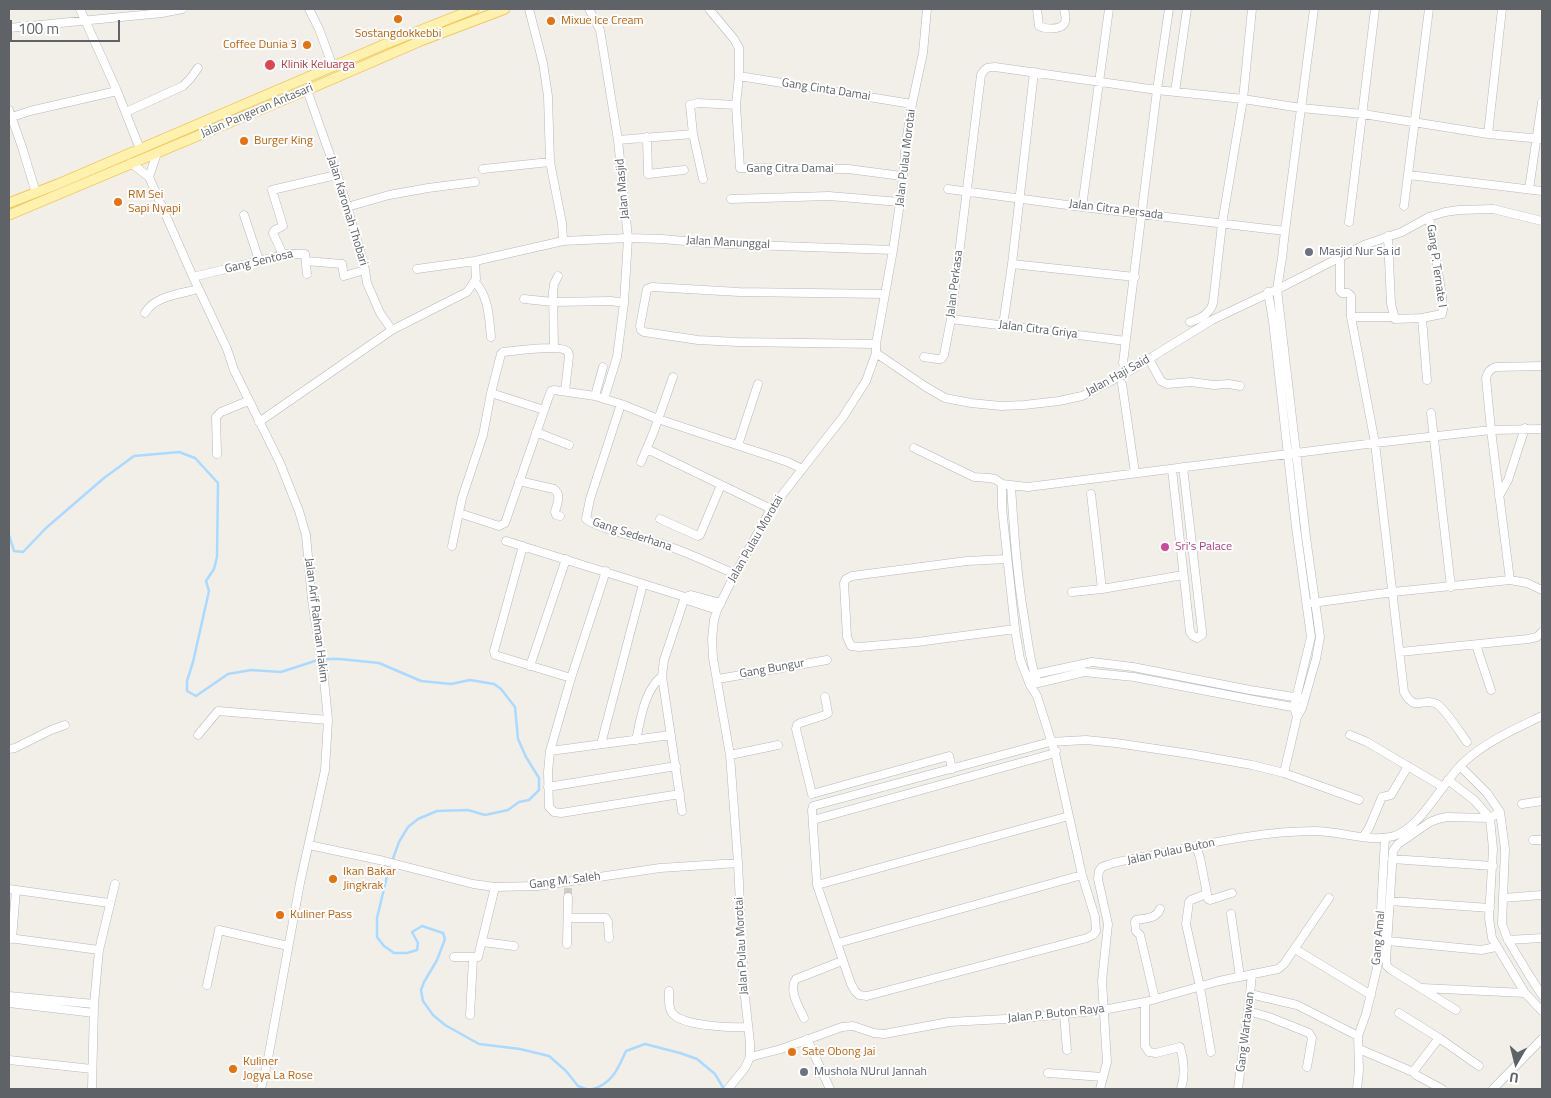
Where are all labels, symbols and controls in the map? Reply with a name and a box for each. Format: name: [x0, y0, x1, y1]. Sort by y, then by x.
scale bar: [12, 10, 122, 42]
marker: Sostangdokkebbi: [392, 13, 404, 25]
place label: Mixue Ice Cream: [561, 14, 644, 28]
marker: Mixue Ice Cream: [545, 15, 557, 27]
text: 100 m: [18, 17, 59, 40]
place label: Sostangdokkebbi: [355, 27, 441, 41]
place label: Coffee Dunia 3: [223, 38, 297, 52]
marker: Coffee Dunia 3: [301, 39, 313, 51]
marker: Klinik Keluarga: [263, 58, 277, 72]
place label: Klinik Keluarga: [281, 58, 355, 72]
street label: Gang Cinta Damai: [781, 76, 871, 104]
street label: Jalan Pangeran Antasari: [199, 81, 315, 141]
street label: Jalan Pulau Morotai: [893, 108, 919, 208]
place label: Burger King: [254, 134, 313, 148]
marker: Burger King: [238, 135, 250, 147]
street label: Jalan Karomah Thobari: [323, 154, 371, 268]
street label: Jalan Masjid: [613, 158, 633, 220]
street label: Gang Citra Damai: [746, 162, 834, 176]
place label: RM Sei Sapi Nyapi: [128, 188, 181, 216]
marker: RM Sei Sapi Nyapi: [112, 196, 124, 208]
street label: Jalan Citra Persada: [1068, 197, 1164, 223]
street label: Gang P. Ternate I: [1423, 224, 1449, 308]
street label: Jalan Manunggal: [686, 234, 770, 252]
place label: Masjid Nur Sa id: [1319, 245, 1400, 259]
marker: Masjid Nur Sa id: [1303, 246, 1315, 258]
street label: Gang Sentosa: [223, 247, 295, 277]
street label: Jalan Perkasa: [944, 249, 966, 319]
street label: Jalan Citra Griya: [998, 318, 1078, 342]
street label: Jalan Haji Said: [1084, 353, 1152, 399]
street label: Jalan Pulau Morotai: [725, 493, 787, 585]
street label: Gang Sederhana: [590, 515, 674, 555]
place label: Sri's Palace: [1175, 540, 1232, 554]
marker: Sri's Palace: [1159, 541, 1171, 553]
street label: Jalan Arif Rahman Hakim: [301, 557, 331, 683]
street label: Gang Bungur: [738, 656, 806, 682]
street label: Jalan Pulau Buton: [1126, 836, 1216, 868]
place label: Ikan Bakar Jingkrak: [343, 865, 396, 893]
street label: Gang M. Saleh: [529, 869, 601, 893]
marker: Ikan Bakar Jingkrak: [327, 873, 339, 885]
street label: Jalan Pulau Morotai: [732, 897, 752, 995]
place label: Kuliner Pass: [290, 908, 352, 922]
marker: Kuliner Pass: [274, 909, 286, 921]
street label: Gang Amal: [1369, 910, 1389, 966]
street label: Gang Wartawan: [1234, 991, 1258, 1073]
street label: Jalan P. Buton Raya: [1007, 1002, 1105, 1026]
north arrow: [1491, 1038, 1541, 1088]
place label: Sate Obong Jai: [802, 1045, 875, 1059]
marker: Sate Obong Jai: [786, 1046, 798, 1058]
place label: Kuliner Jogya La Rose: [243, 1055, 313, 1083]
marker: Kuliner Jogya La Rose: [227, 1063, 239, 1075]
place label: Mushola NUrul Jannah: [814, 1065, 927, 1079]
marker: Mushola NUrul Jannah: [798, 1066, 810, 1078]
text: U: [1508, 1067, 1520, 1089]

